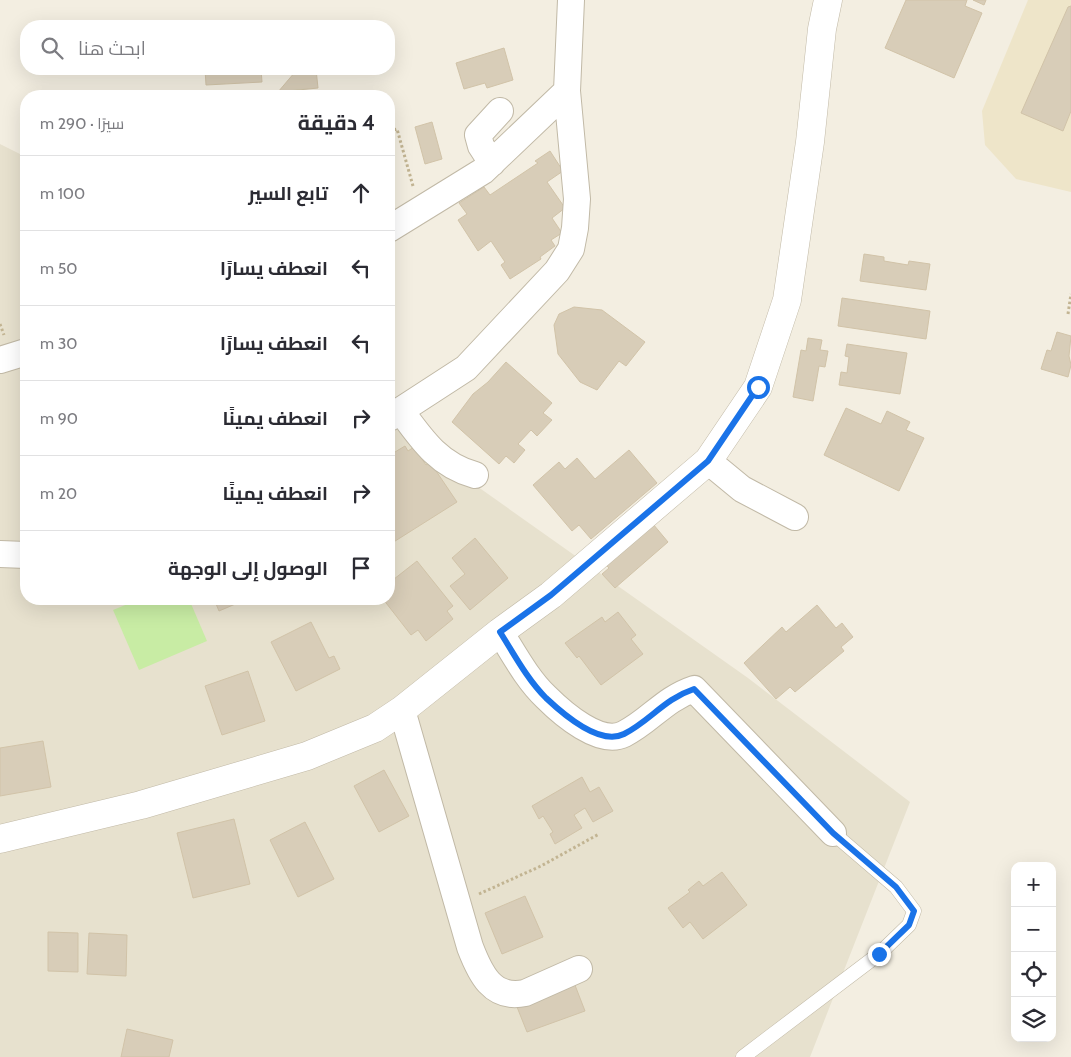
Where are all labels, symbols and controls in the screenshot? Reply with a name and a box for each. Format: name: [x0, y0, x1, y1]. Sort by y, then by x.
search box: [20, 20, 395, 75]
icon: search: [38, 34, 66, 62]
text: ابحث هنا: [78, 37, 146, 60]
text: 4 دقيقة: [298, 110, 375, 135]
text: سيرًا · 290 m: [40, 114, 124, 133]
icon: ahead: [347, 179, 375, 207]
text: تابع السير: [248, 182, 328, 205]
text: 100 m: [40, 184, 85, 203]
icon: left: [347, 254, 375, 282]
text: انعطف يسارًا: [220, 257, 328, 280]
text: 50 m: [40, 259, 77, 278]
icon: left: [347, 329, 375, 357]
text: انعطف يسارًا: [220, 332, 328, 355]
text: 30 m: [40, 334, 77, 353]
route start: [747, 376, 770, 399]
icon: right: [347, 404, 375, 432]
text: انعطف يمينًا: [222, 407, 328, 430]
text: 90 m: [40, 409, 78, 428]
icon: right: [347, 479, 375, 507]
text: انعطف يمينًا: [222, 482, 328, 505]
text: 20 m: [40, 484, 77, 503]
icon: arrive: [347, 554, 375, 582]
text: الوصول إلى الوجهة: [168, 557, 328, 580]
map controls: [1011, 862, 1056, 1042]
button: +: [1011, 862, 1056, 907]
button: −: [1011, 907, 1056, 952]
route end: [868, 943, 891, 966]
button: locate: [1011, 952, 1056, 997]
button: layers: [1011, 997, 1056, 1042]

